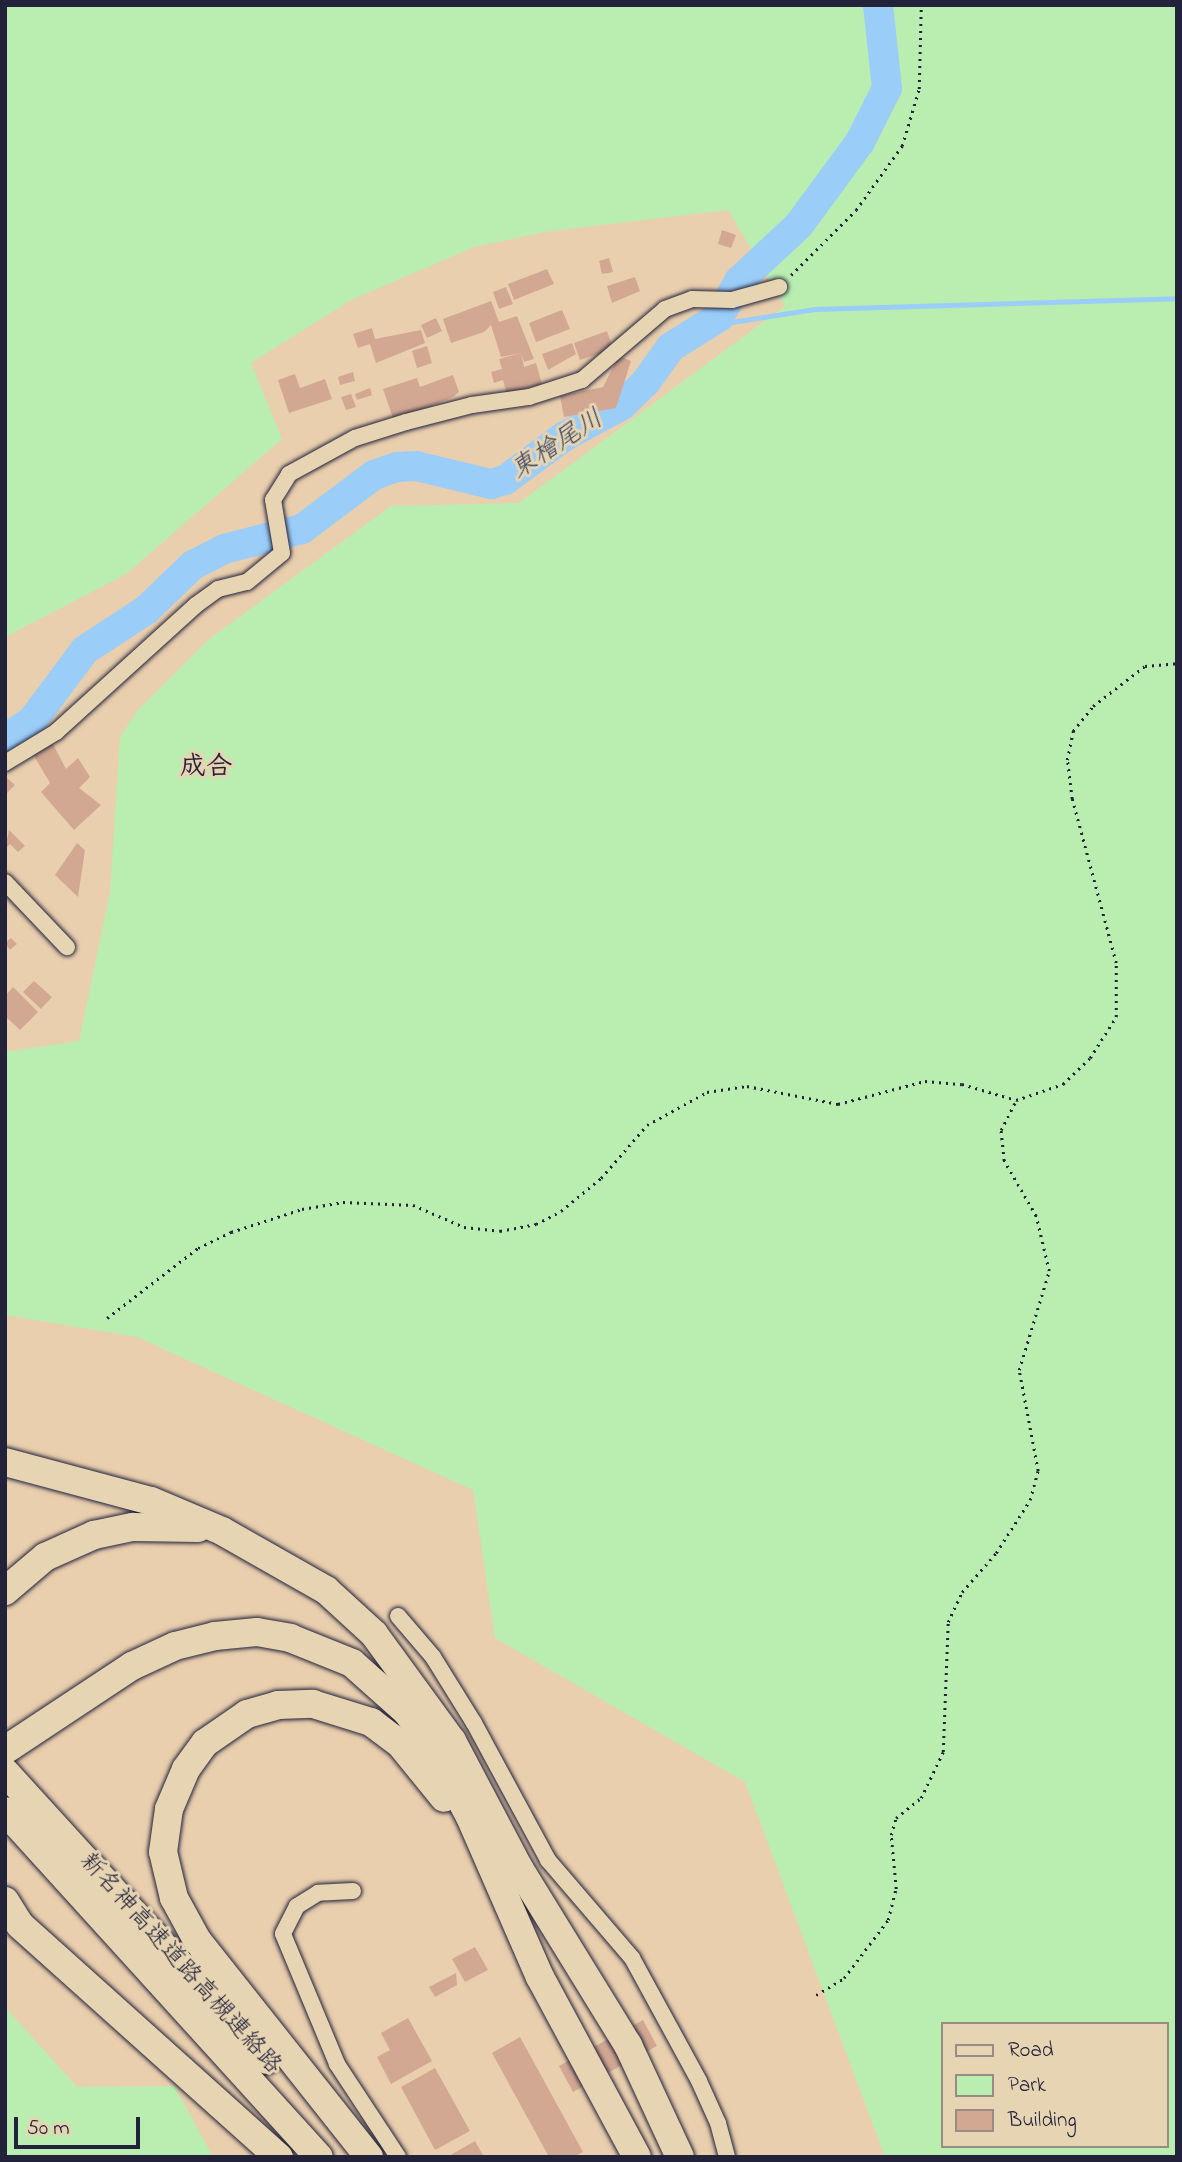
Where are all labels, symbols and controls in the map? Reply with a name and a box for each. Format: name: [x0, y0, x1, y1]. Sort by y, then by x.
water label: 東檜尾川: [506, 405, 610, 487]
district label: 成合: [180, 753, 232, 785]
street label: 新名神高速道路高槻連絡路: [73, 1847, 287, 2081]
legend: [940, 2022, 1168, 2148]
text: Road: [1008, 2036, 1054, 2066]
text: Park: [1008, 2071, 1046, 2101]
scale bar: [18, 2102, 144, 2146]
text: Building: [1008, 2106, 1077, 2136]
text: 50 m: [27, 2114, 70, 2144]

